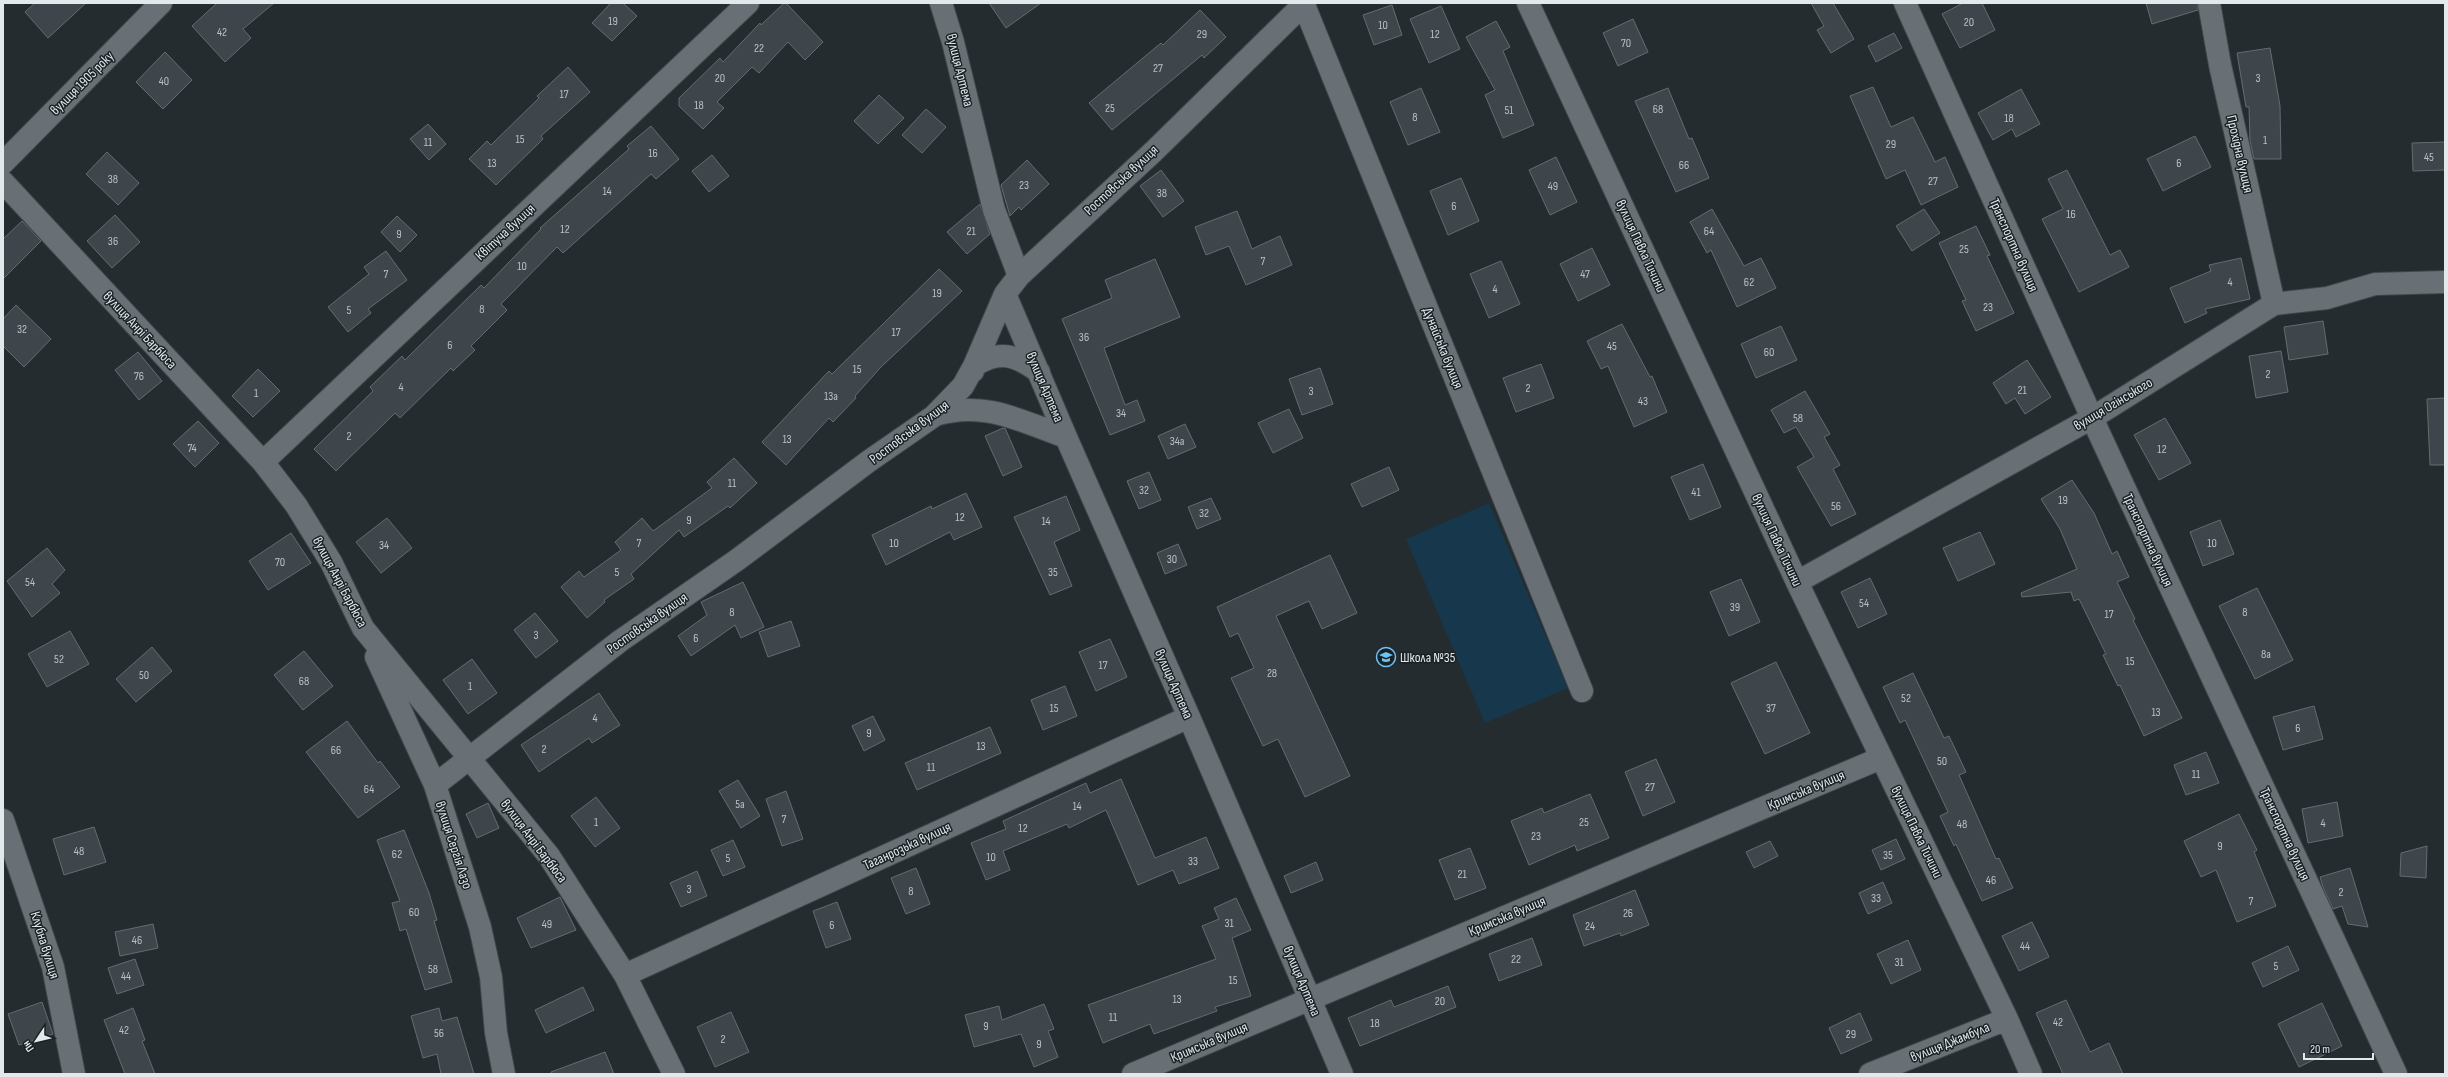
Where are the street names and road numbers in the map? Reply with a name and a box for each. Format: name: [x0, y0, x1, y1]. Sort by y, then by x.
street label: вулиця Артема: [943, 32, 977, 108]
street label: вулиця 1905 року: [47, 47, 118, 118]
street label: Прохідна вулиця: [2223, 114, 2257, 194]
street label: Ростовська вулиця: [1080, 141, 1162, 219]
street label: Транспортна вулиця: [1986, 196, 2042, 294]
street label: вулиця Павла Тичини: [1612, 197, 1670, 295]
street label: Квітуча вулиця: [472, 200, 538, 264]
street label: вулиця Анрі Барбюса: [100, 288, 180, 372]
street label: Дунайська вулиця: [1419, 305, 1467, 391]
street label: вулиця Артема: [1023, 349, 1067, 425]
street label: вулиця Огінського: [2070, 374, 2156, 434]
street label: Ростовська вулиця: [866, 397, 952, 467]
street label: вулиця Павла Тичини: [1748, 491, 1806, 589]
street label: Транспортна вулиця: [2119, 491, 2177, 589]
street label: вулиця Анрі Барбюса: [309, 534, 371, 630]
street label: Ростовська вулиця: [603, 589, 691, 657]
street label: вулиця Артема: [1151, 647, 1197, 721]
street label: Кримська вулиця: [1765, 766, 1847, 814]
street label: вулиця Павла Тичини: [1887, 783, 1947, 881]
street label: Транспортна вулиця: [2256, 785, 2314, 883]
street label: вулиця Анрі Барбюса: [497, 796, 571, 886]
street label: вулиця Сергія Лазо: [432, 799, 476, 891]
street label: Таганрозька вулиця: [860, 818, 954, 874]
street label: Кримська вулиця: [1466, 892, 1548, 940]
street label: Клубна вулиця: [27, 909, 63, 981]
street label: вулиця Артема: [1280, 943, 1324, 1019]
street label: Кримська вулиця: [1168, 1018, 1250, 1066]
street label: вулиця Джамбула: [1908, 1018, 1992, 1066]

